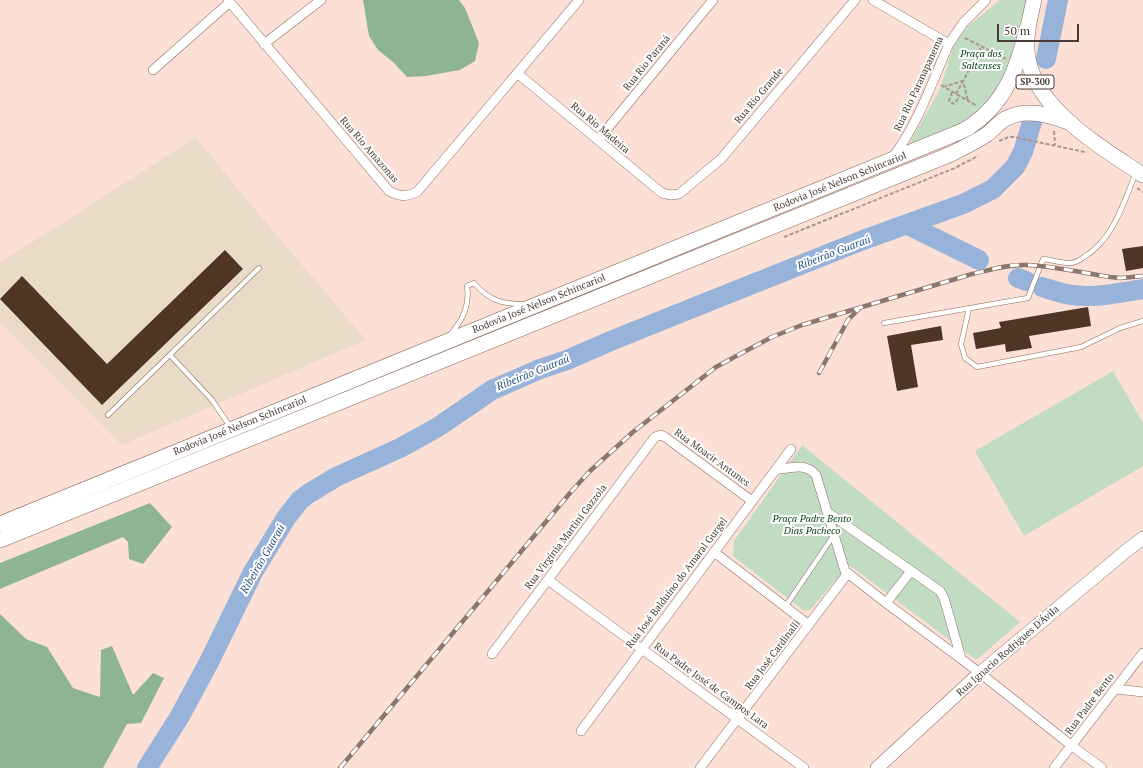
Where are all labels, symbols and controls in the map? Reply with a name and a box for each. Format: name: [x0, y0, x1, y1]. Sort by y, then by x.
scale bar: [999, 16, 1081, 42]
text: 50 m: [1004, 23, 1030, 38]
street label: Rua Rio Paraná: [621, 33, 673, 93]
street label: Rua Rio Paranapanema: [892, 35, 946, 133]
park label: Praça dos Saltenses: [960, 48, 1002, 72]
street label: Rua Rio Grande: [732, 66, 786, 126]
road number: SP-300: [1016, 75, 1054, 89]
street label: Rua Rio Madeira: [568, 100, 632, 156]
street label: Rua Rio Amazonas: [337, 115, 401, 185]
street label: Rodovia José Nelson Schincariol: [772, 150, 908, 214]
water label: Ribeirão Guaraú: [795, 233, 873, 273]
street label: Rodovia José Nelson Schincariol: [471, 272, 607, 336]
water label: Ribeirão Guaraú: [495, 352, 571, 394]
street label: Rodovia José Nelson Schincariol: [172, 394, 308, 458]
street label: Rua Moacir Antunes: [672, 427, 752, 489]
street label: Rua Virginia Martini Gazzola: [523, 482, 609, 592]
park label: Praça Padre Bento Dias Pacheco: [773, 513, 851, 536]
street label: Rua José Balduíno do Amaral Gurgel: [624, 515, 730, 651]
water label: Ribeirão Guaraú: [238, 522, 288, 596]
street label: Rua Ignacio Rodrigues D'Ávila: [954, 603, 1062, 699]
street label: Rua José Cardinalli: [743, 618, 803, 692]
street label: Rua Padre José de Campos Lara: [651, 640, 771, 732]
street label: Rua Padre Bento: [1063, 671, 1117, 737]

